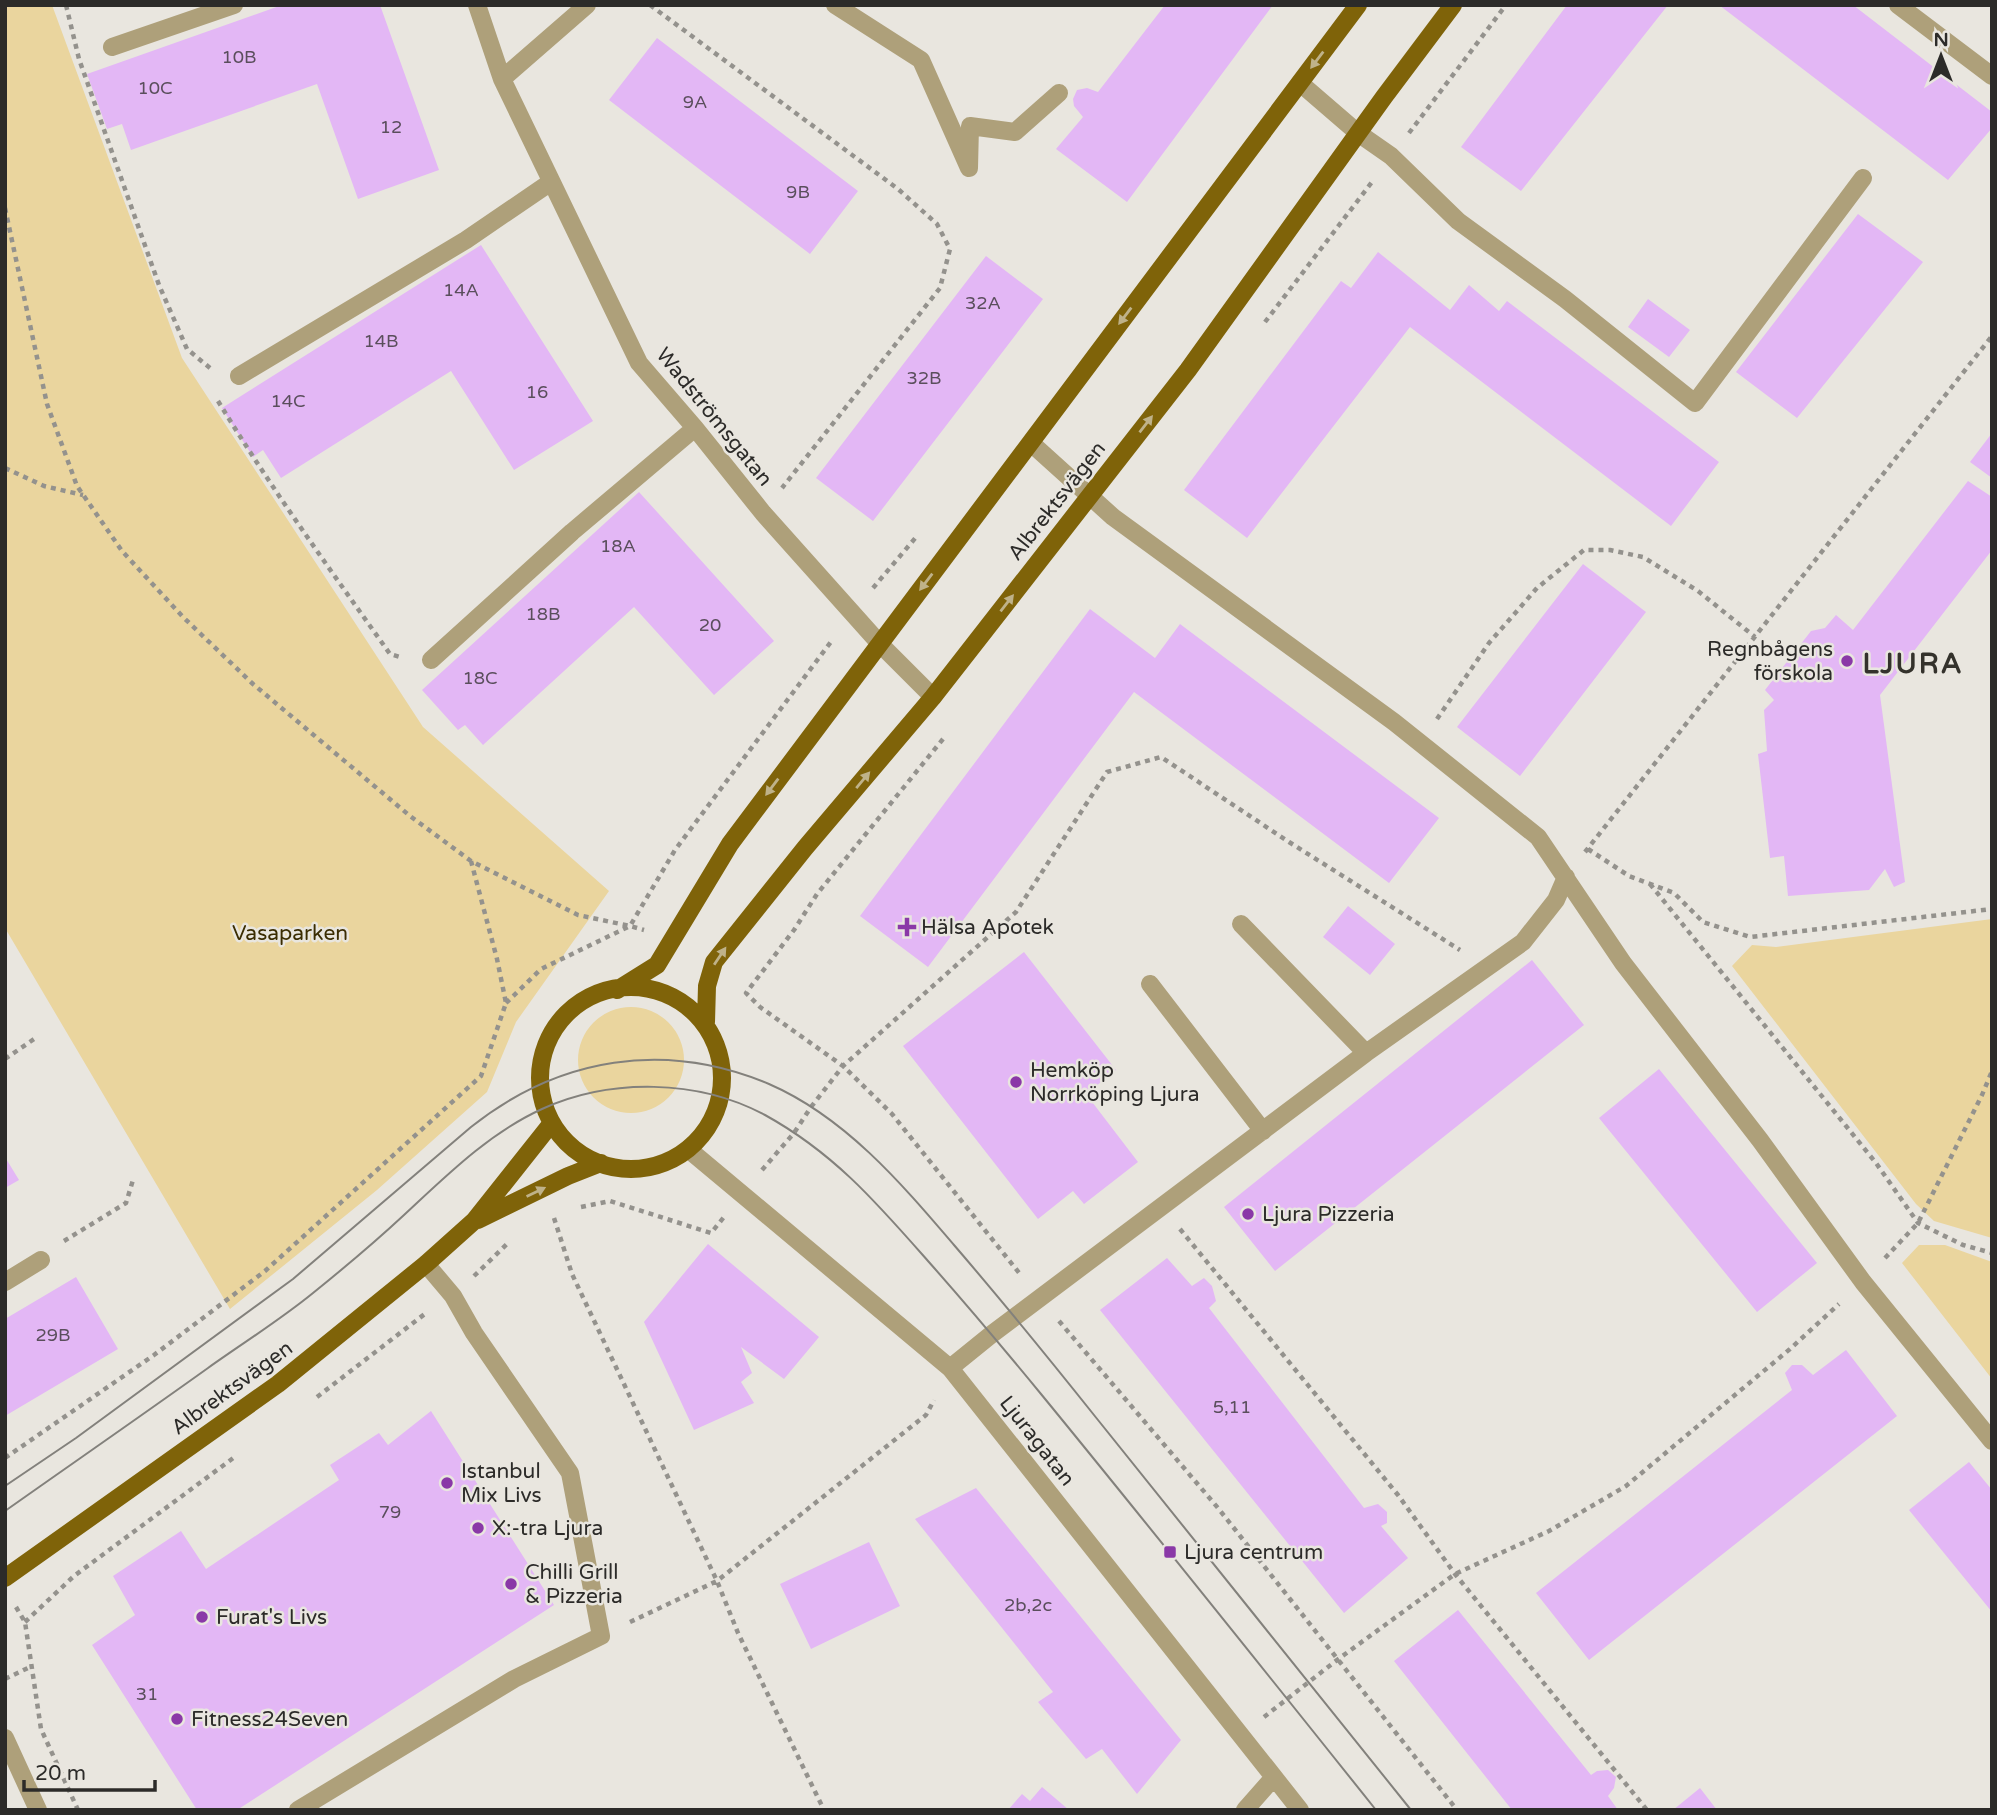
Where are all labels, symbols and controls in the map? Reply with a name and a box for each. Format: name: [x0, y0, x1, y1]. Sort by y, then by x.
north arrow: [1906, 21, 1976, 91]
text: N: [1933, 29, 1949, 51]
house number: 10B: [221, 46, 257, 68]
one-way arrow: [1311, 51, 1325, 69]
house number: 10C: [137, 77, 173, 99]
house number: 9A: [683, 91, 707, 113]
house number: 12: [380, 116, 402, 138]
house number: 9B: [786, 181, 810, 203]
house number: 14A: [443, 279, 479, 301]
house number: 32A: [965, 292, 1001, 314]
one-way arrow: [1118, 307, 1132, 325]
house number: 14B: [363, 330, 399, 352]
street label: Wadströmsgatan: [651, 343, 777, 491]
house number: 32B: [906, 367, 942, 389]
house number: 16: [526, 381, 548, 403]
house number: 14C: [270, 390, 306, 412]
one-way arrow: [1139, 415, 1154, 433]
street label: Albrektsvägen: [1003, 437, 1111, 565]
house number: 18A: [600, 535, 636, 557]
one-way arrow: [919, 573, 933, 592]
one-way arrow: [999, 595, 1014, 613]
house number: 18B: [525, 603, 561, 625]
house number: 20: [699, 614, 721, 636]
place label: Regnbågens förskola: [1707, 637, 1833, 686]
district label: LJURA: [1862, 647, 1964, 681]
marker: Regnbågens förskola: [1839, 653, 1855, 669]
house number: 18C: [462, 667, 498, 689]
one-way arrow: [855, 771, 871, 789]
one-way arrow: [765, 778, 779, 797]
place label: Hälsa Apotek: [921, 915, 1054, 940]
marker: Hälsa Apotek: [899, 919, 915, 935]
park label: Vasaparken: [232, 921, 348, 946]
one-way arrow: [713, 947, 726, 966]
place label: Hemköp Norrköping Ljura: [1030, 1058, 1200, 1107]
marker: Hemköp Norrköping Ljura: [1008, 1074, 1024, 1090]
one-way arrow: [526, 1186, 546, 1197]
place label: Ljura Pizzeria: [1262, 1202, 1395, 1227]
marker: Ljura Pizzeria: [1240, 1206, 1256, 1222]
house number: 29B: [35, 1324, 71, 1346]
street label: Albrektsvägen: [166, 1336, 298, 1440]
street label: Ljuragatan: [994, 1391, 1080, 1491]
house number: 5,11: [1213, 1396, 1251, 1418]
place label: Istanbul Mix Livs: [461, 1459, 542, 1508]
marker: Istanbul Mix Livs: [439, 1475, 455, 1491]
house number: 79: [379, 1501, 401, 1523]
place label: X:-tra Ljura: [492, 1516, 603, 1541]
marker: X:-tra Ljura: [470, 1520, 486, 1536]
place label: Ljura centrum: [1184, 1540, 1323, 1565]
marker: Ljura centrum: [1162, 1544, 1178, 1560]
place label: Chilli Grill & Pizzeria: [525, 1560, 623, 1609]
marker: Chilli Grill & Pizzeria: [503, 1576, 519, 1592]
house number: 2b,2c: [1004, 1594, 1052, 1616]
place label: Furat's Livs: [216, 1605, 327, 1630]
marker: Furat's Livs: [194, 1609, 210, 1625]
house number: 31: [136, 1683, 158, 1705]
place label: Fitness24Seven: [191, 1707, 348, 1732]
marker: Fitness24Seven: [169, 1711, 185, 1727]
scale bar: [24, 1748, 156, 1792]
text: 20 m: [35, 1761, 86, 1786]

